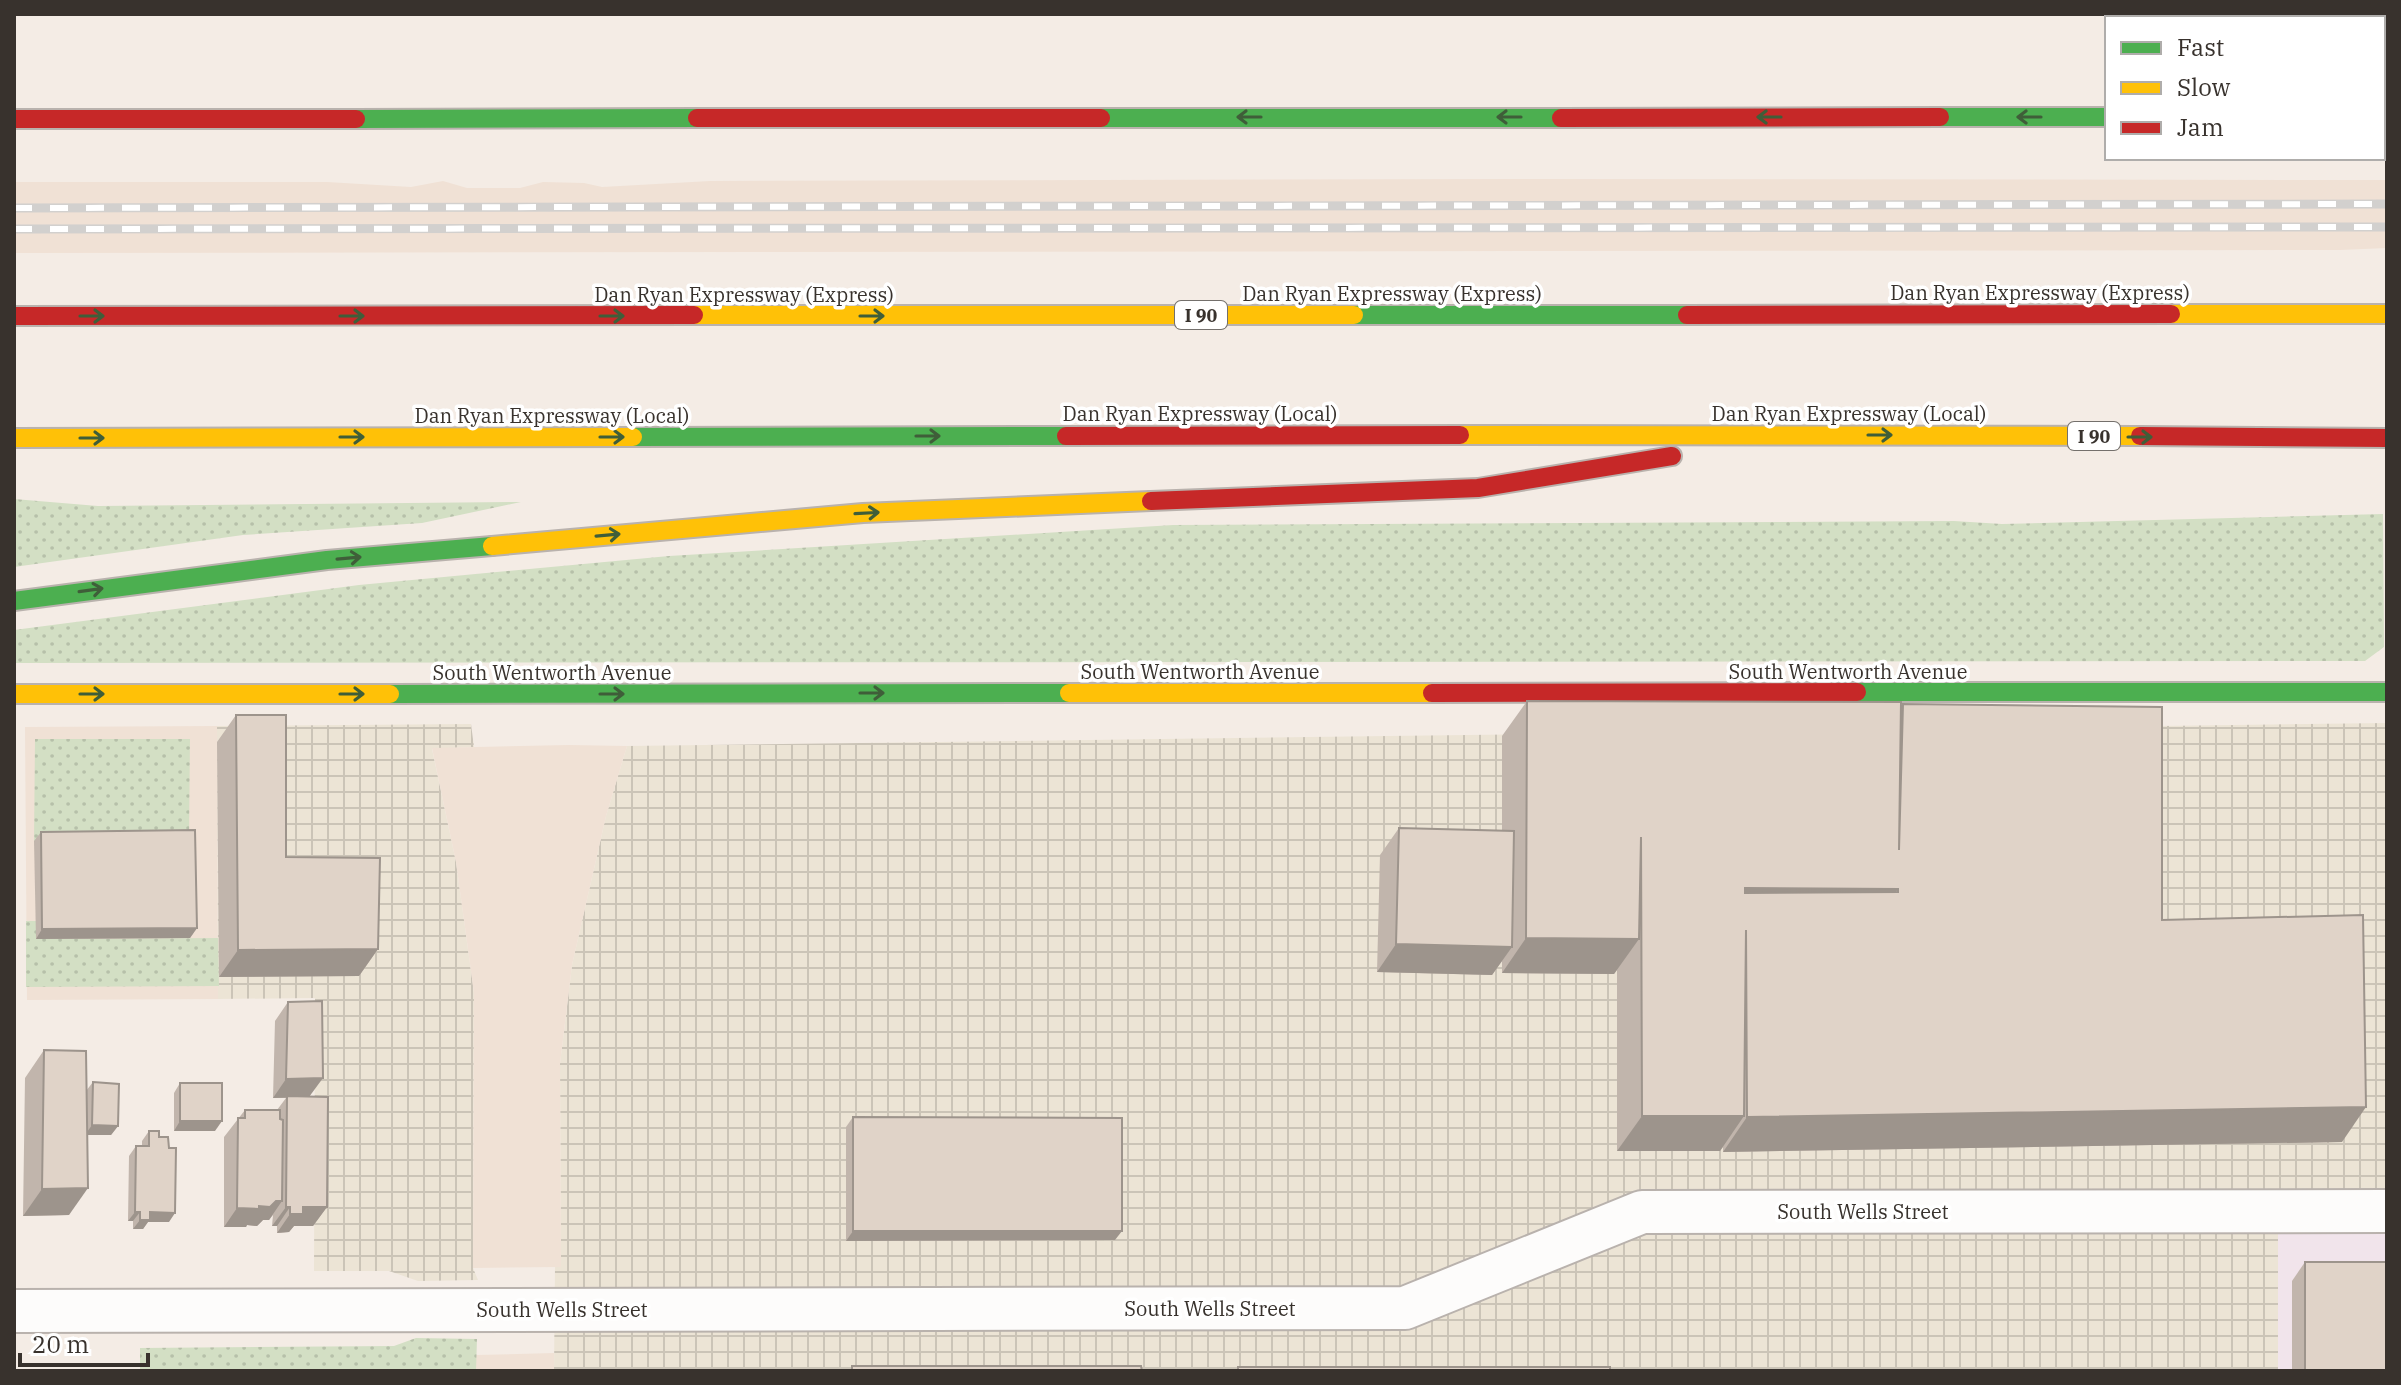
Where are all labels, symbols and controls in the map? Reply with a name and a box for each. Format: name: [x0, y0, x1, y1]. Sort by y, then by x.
legend: [2105, 16, 2385, 160]
text: Fast: [2177, 31, 2224, 63]
text: Slow: [2177, 71, 2231, 103]
one-way arrow: [1236, 109, 1263, 125]
one-way arrow: [1496, 109, 1523, 125]
one-way arrow: [1756, 109, 1783, 125]
one-way arrow: [2016, 109, 2043, 125]
text: Jam: [2177, 111, 2224, 143]
street label: Dan Ryan Expressway (Express): [1890, 279, 2190, 306]
street label: Dan Ryan Expressway (Express): [1242, 280, 1542, 307]
street label: Dan Ryan Expressway (Express): [594, 281, 894, 308]
road number: I 90: [1175, 301, 1227, 329]
one-way arrow: [78, 308, 105, 324]
one-way arrow: [338, 308, 365, 324]
one-way arrow: [598, 308, 625, 324]
one-way arrow: [858, 308, 885, 324]
street label: Dan Ryan Expressway (Local): [1063, 400, 1337, 427]
street label: Dan Ryan Expressway (Local): [1712, 400, 1986, 427]
street label: Dan Ryan Expressway (Local): [415, 402, 689, 429]
road number: I 90: [2068, 422, 2120, 450]
one-way arrow: [1866, 427, 1893, 443]
one-way arrow: [914, 428, 941, 444]
one-way arrow: [338, 429, 365, 445]
one-way arrow: [598, 429, 625, 445]
one-way arrow: [2126, 429, 2153, 444]
one-way arrow: [78, 430, 105, 446]
one-way arrow: [853, 505, 880, 520]
one-way arrow: [594, 528, 621, 543]
one-way arrow: [335, 550, 362, 565]
one-way arrow: [78, 582, 103, 597]
street label: South Wentworth Avenue: [1081, 658, 1319, 685]
street label: South Wentworth Avenue: [1729, 658, 1967, 685]
street label: South Wentworth Avenue: [433, 659, 671, 686]
one-way arrow: [858, 685, 885, 701]
one-way arrow: [78, 686, 105, 702]
one-way arrow: [338, 686, 365, 702]
one-way arrow: [598, 686, 625, 702]
street label: South Wells Street: [1777, 1198, 1949, 1225]
street label: South Wells Street: [1124, 1295, 1296, 1322]
street label: South Wells Street: [476, 1296, 648, 1323]
scale bar: [20, 1317, 148, 1367]
text: 20 m: [32, 1328, 89, 1360]

